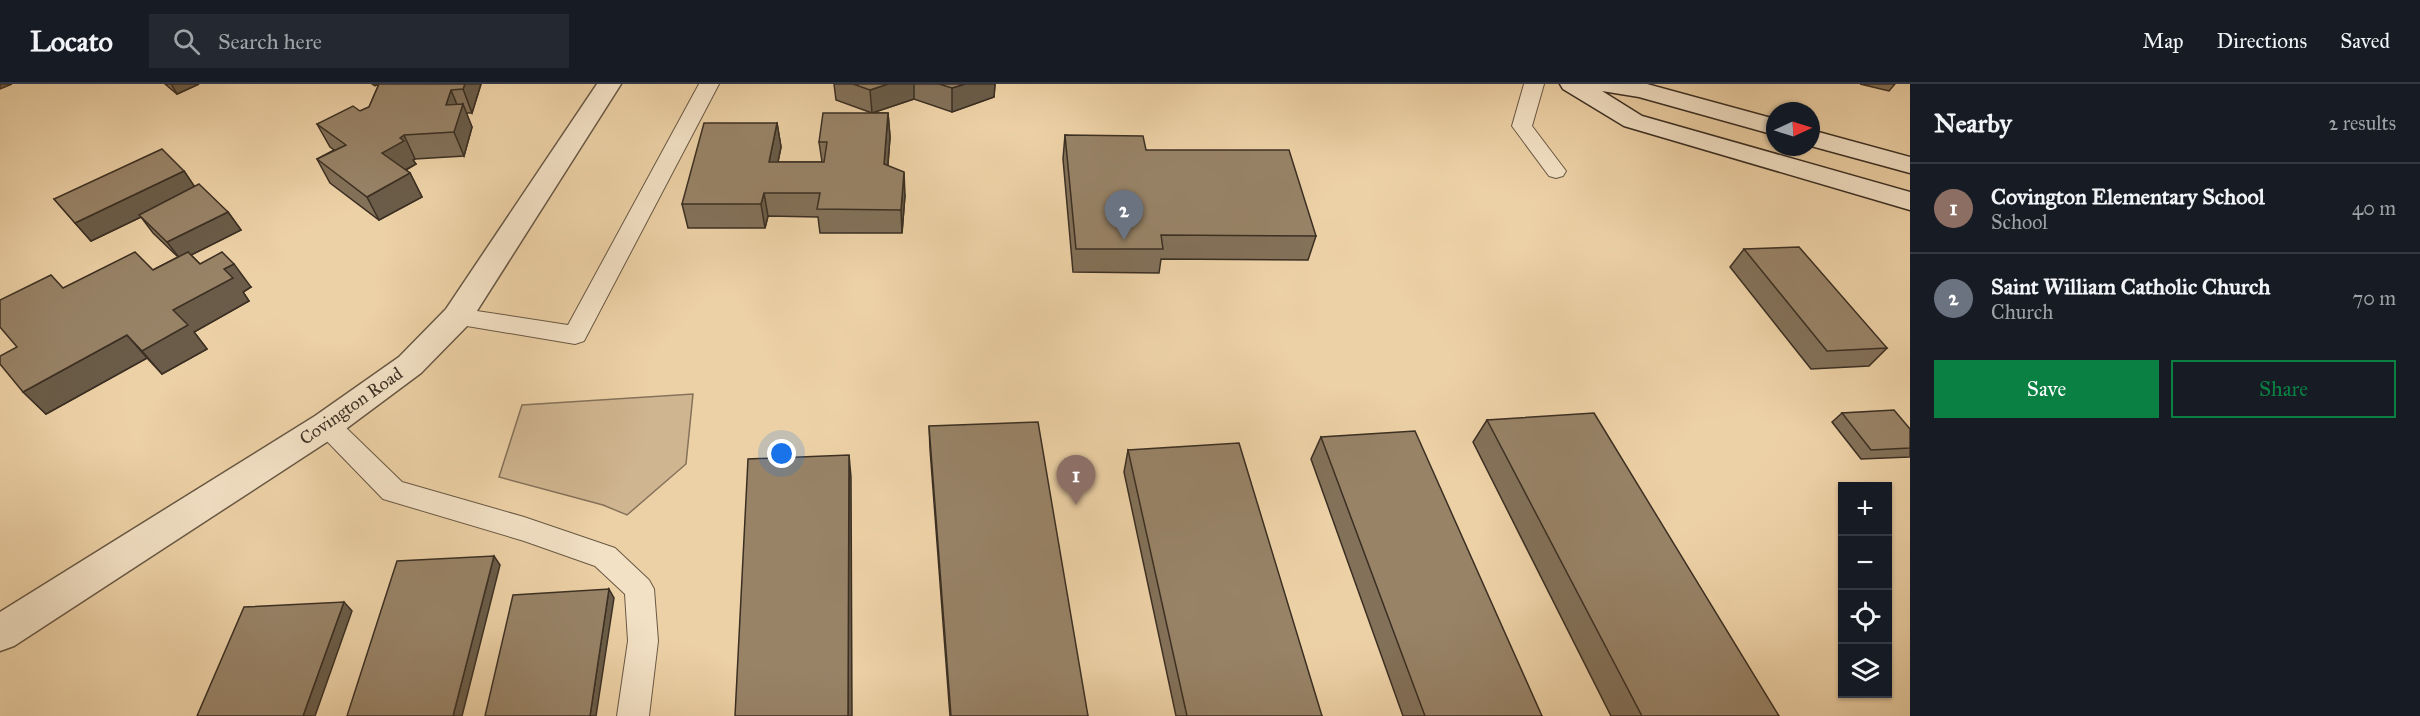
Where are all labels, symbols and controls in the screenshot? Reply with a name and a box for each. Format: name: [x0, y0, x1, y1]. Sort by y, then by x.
search box: [149, 14, 569, 68]
text: Locato: [30, 24, 113, 59]
icon: search: [170, 25, 203, 58]
text: Search here: [218, 28, 322, 55]
text: Map: [2143, 28, 2184, 54]
text: Directions: [2217, 28, 2307, 54]
text: Saved: [2340, 28, 2390, 54]
north arrow: [1766, 102, 1820, 156]
text: Nearby: [1934, 107, 2012, 139]
text: 2 results: [2328, 111, 2396, 135]
text: Covington Elementary School: [1991, 183, 2265, 210]
pin: 2: [1104, 190, 1144, 240]
text: 1: [1950, 196, 1957, 220]
text: 40 m: [2352, 196, 2396, 220]
text: School: [1991, 210, 2048, 234]
text: Saint William Catholic Church: [1991, 273, 2271, 300]
text: 2: [1949, 286, 1958, 310]
text: 70 m: [2353, 286, 2396, 310]
text: Church: [1991, 300, 2053, 324]
button: Save: [1934, 360, 2159, 418]
button: Share: [2171, 360, 2396, 418]
street label: Covington Road: [295, 362, 407, 450]
your location: [767, 439, 796, 468]
pin: 1: [1056, 456, 1096, 505]
map controls: [1838, 482, 1892, 698]
button: +: [1838, 482, 1892, 536]
button: −: [1838, 536, 1892, 590]
button: locate: [1838, 590, 1892, 644]
button: layers: [1838, 644, 1892, 698]

